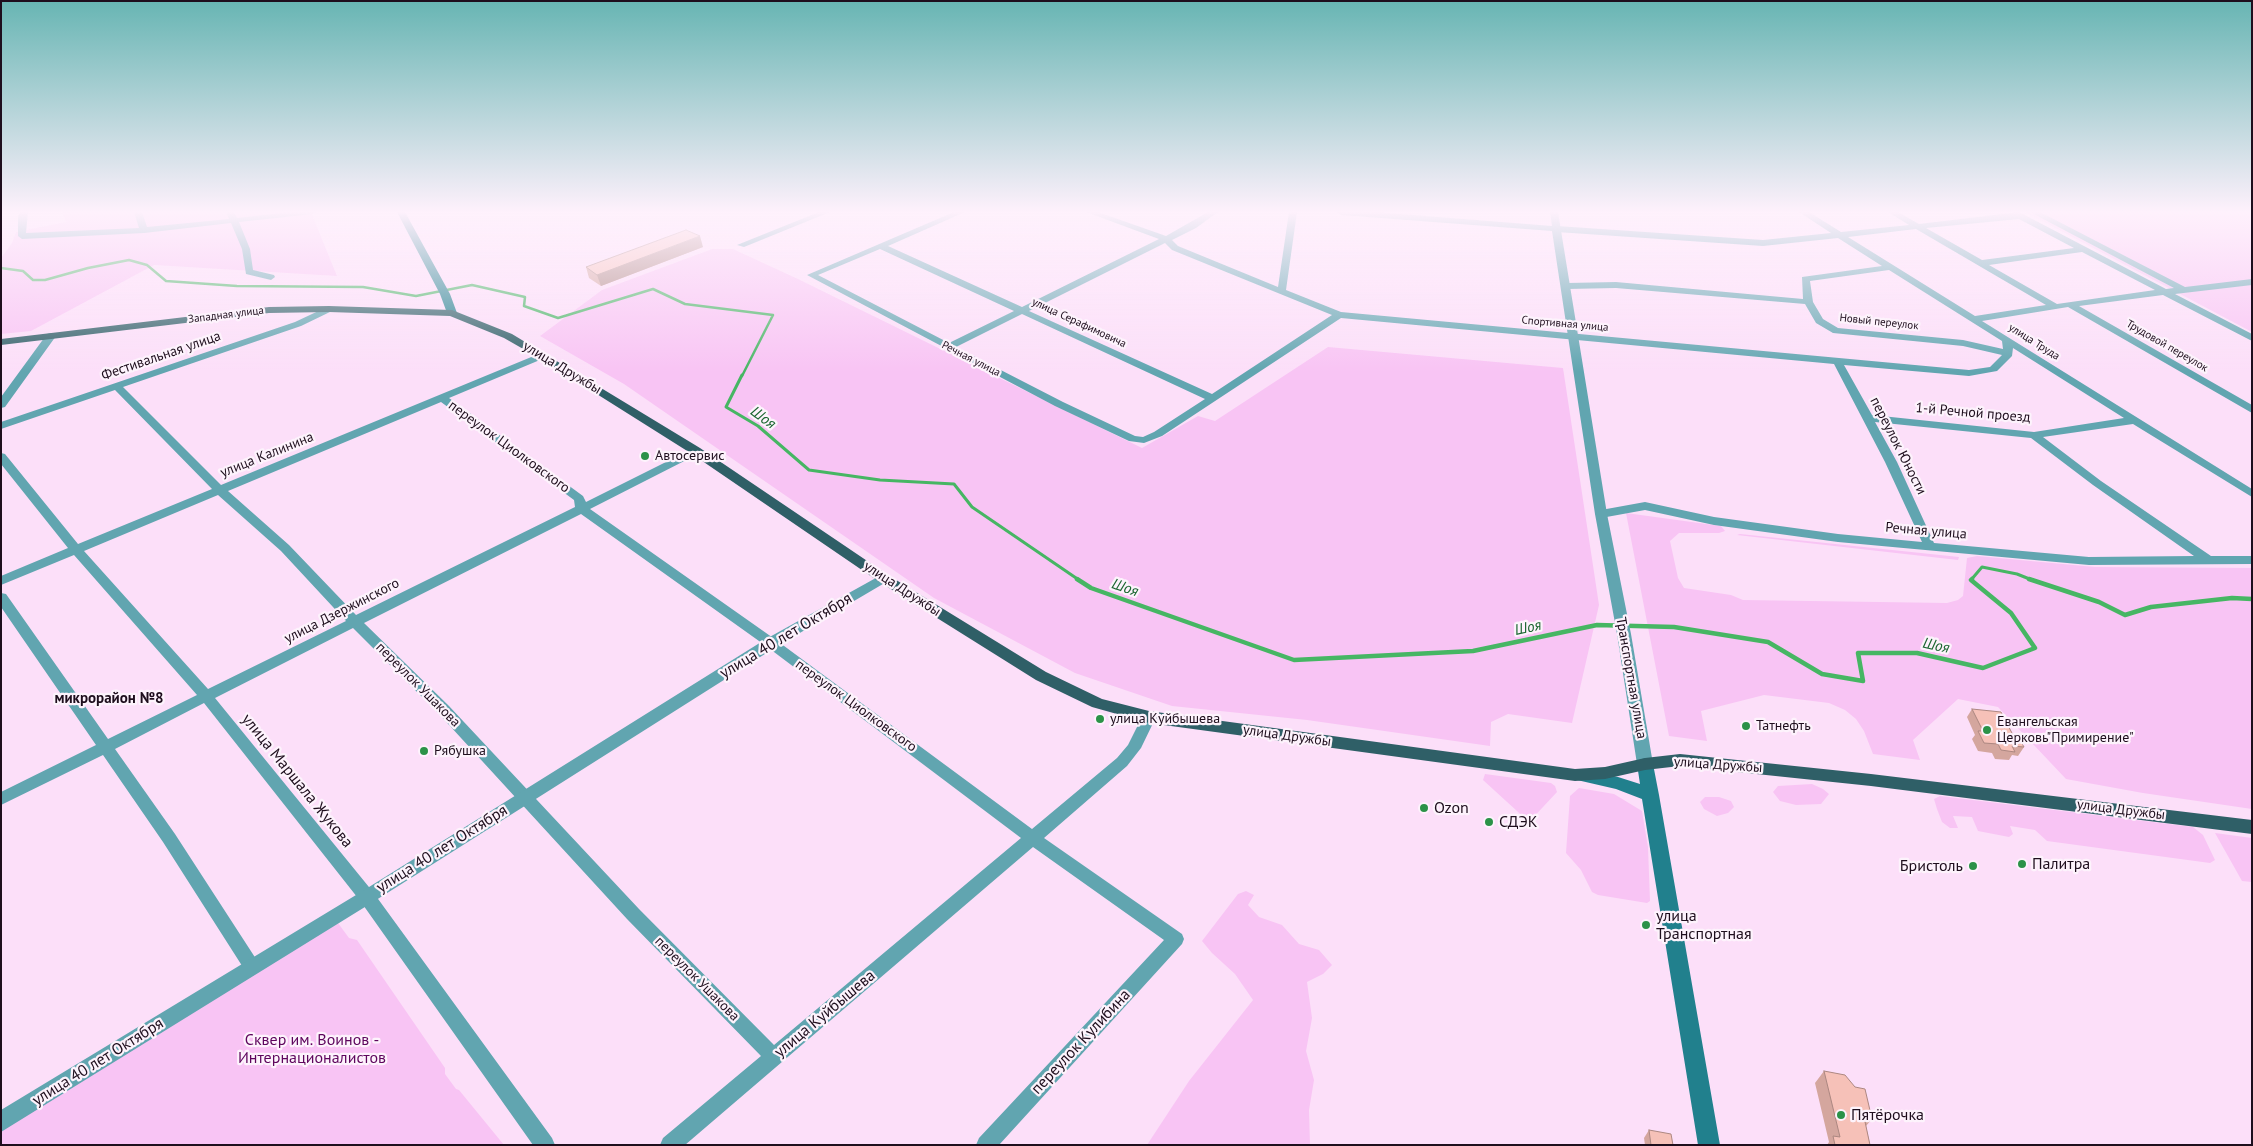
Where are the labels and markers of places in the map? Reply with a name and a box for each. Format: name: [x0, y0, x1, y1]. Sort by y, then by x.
place label: Автосервис: [655, 448, 725, 464]
marker: Автосервис: [639, 450, 651, 462]
place label: улица Куйбышева: [1110, 711, 1220, 727]
marker: улица Куйбышева: [1094, 713, 1106, 725]
place label: Евангельская Церковь"Примирение": [1997, 714, 2134, 746]
place label: Татнефть: [1756, 718, 1811, 734]
marker: Татнефть: [1740, 720, 1752, 732]
marker: Евангельская Церковь"Примирение": [1981, 724, 1993, 736]
place label: Рябушка: [434, 743, 486, 759]
marker: Рябушка: [418, 745, 430, 757]
place label: Ozon: [1434, 798, 1469, 818]
marker: Ozon: [1418, 802, 1430, 814]
place label: СДЭК: [1499, 812, 1537, 832]
marker: СДЭК: [1483, 816, 1495, 828]
place label: Палитра: [2032, 854, 2090, 874]
place label: Бристоль: [1900, 856, 1963, 876]
marker: Палитра: [2016, 858, 2028, 870]
marker: Бристоль: [1967, 860, 1979, 872]
place label: улица Транспортная: [1656, 906, 1752, 944]
marker: улица Транспортная: [1640, 919, 1652, 931]
place label: Пятёрочка: [1851, 1105, 1924, 1125]
marker: Пятёрочка: [1835, 1109, 1847, 1121]

